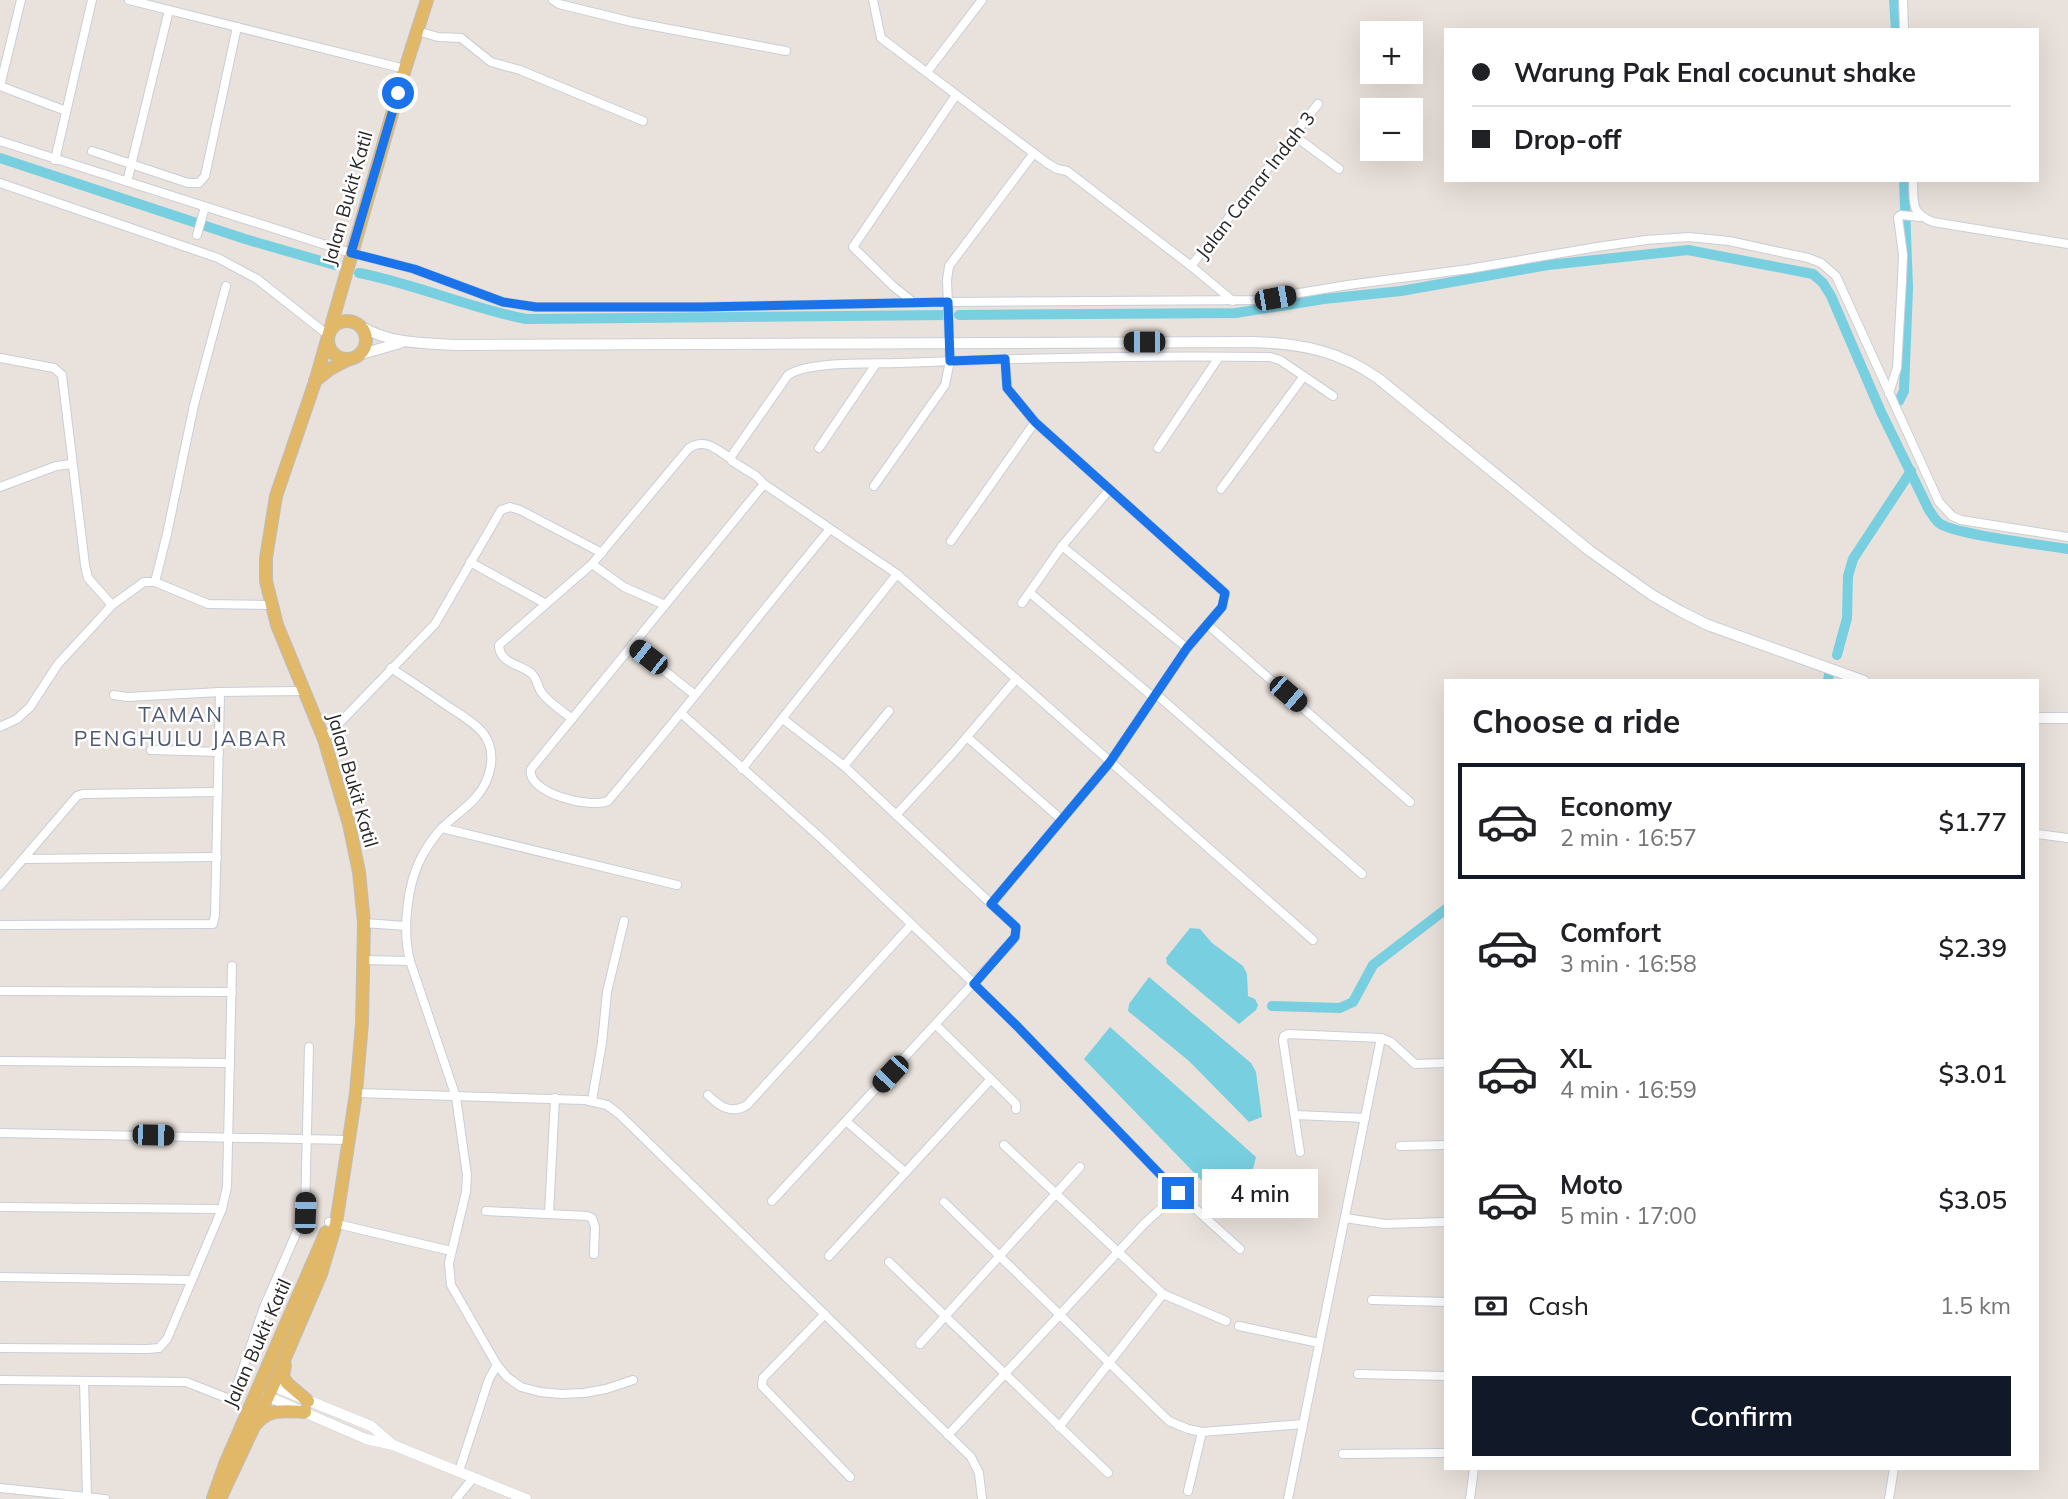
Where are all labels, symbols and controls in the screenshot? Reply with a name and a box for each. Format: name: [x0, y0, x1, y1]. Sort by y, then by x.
map controls: [1360, 21, 1423, 161]
button: +: [1360, 21, 1423, 84]
text: Warung Pak Enal cocunut shake: [1514, 56, 1916, 89]
route start: [382, 77, 414, 109]
button: −: [1360, 98, 1423, 161]
street label: Jalan Camar Indah 3: [1190, 107, 1320, 263]
text: Drop-off: [1514, 123, 1621, 156]
street label: Jalan Bukit Katil: [316, 128, 378, 268]
car: [1253, 284, 1298, 312]
car: [1124, 332, 1166, 353]
car: [625, 636, 672, 678]
car: [1266, 672, 1311, 716]
district label: TAMAN PENGHULU JABAR: [74, 701, 288, 751]
text: Choose a ride: [1472, 701, 1680, 741]
street label: Jalan Bukit Katil: [322, 710, 384, 850]
icon: car: [1476, 790, 1539, 853]
text: Economy: [1560, 790, 1672, 823]
text: $1.77: [1938, 805, 2007, 838]
text: 2 min · 16:57: [1560, 823, 1697, 852]
icon: car: [1476, 916, 1539, 979]
text: Comfort: [1560, 916, 1661, 949]
text: $2.39: [1938, 931, 2007, 964]
text: 3 min · 16:58: [1560, 949, 1697, 978]
icon: car: [1476, 1042, 1539, 1105]
text: XL: [1560, 1042, 1592, 1075]
car: [868, 1051, 913, 1097]
text: $3.01: [1938, 1057, 2007, 1090]
text: 4 min · 16:59: [1560, 1075, 1697, 1104]
car: [132, 1124, 175, 1146]
callout: 4 min: [1202, 1168, 1318, 1218]
icon: car: [1476, 1168, 1539, 1231]
text: Moto: [1560, 1168, 1623, 1201]
route end: [1162, 1177, 1194, 1209]
text: 4 min: [1230, 1179, 1290, 1208]
text: $3.05: [1938, 1183, 2007, 1216]
car: [294, 1192, 317, 1234]
text: 5 min · 17:00: [1560, 1201, 1697, 1230]
street label: Jalan Bukit Katil: [218, 1275, 296, 1411]
icon: cash: [1472, 1287, 1510, 1325]
text: Cash: [1528, 1289, 1589, 1322]
text: 1.5 km: [1940, 1291, 2011, 1320]
button: Confirm: [1472, 1376, 2011, 1456]

